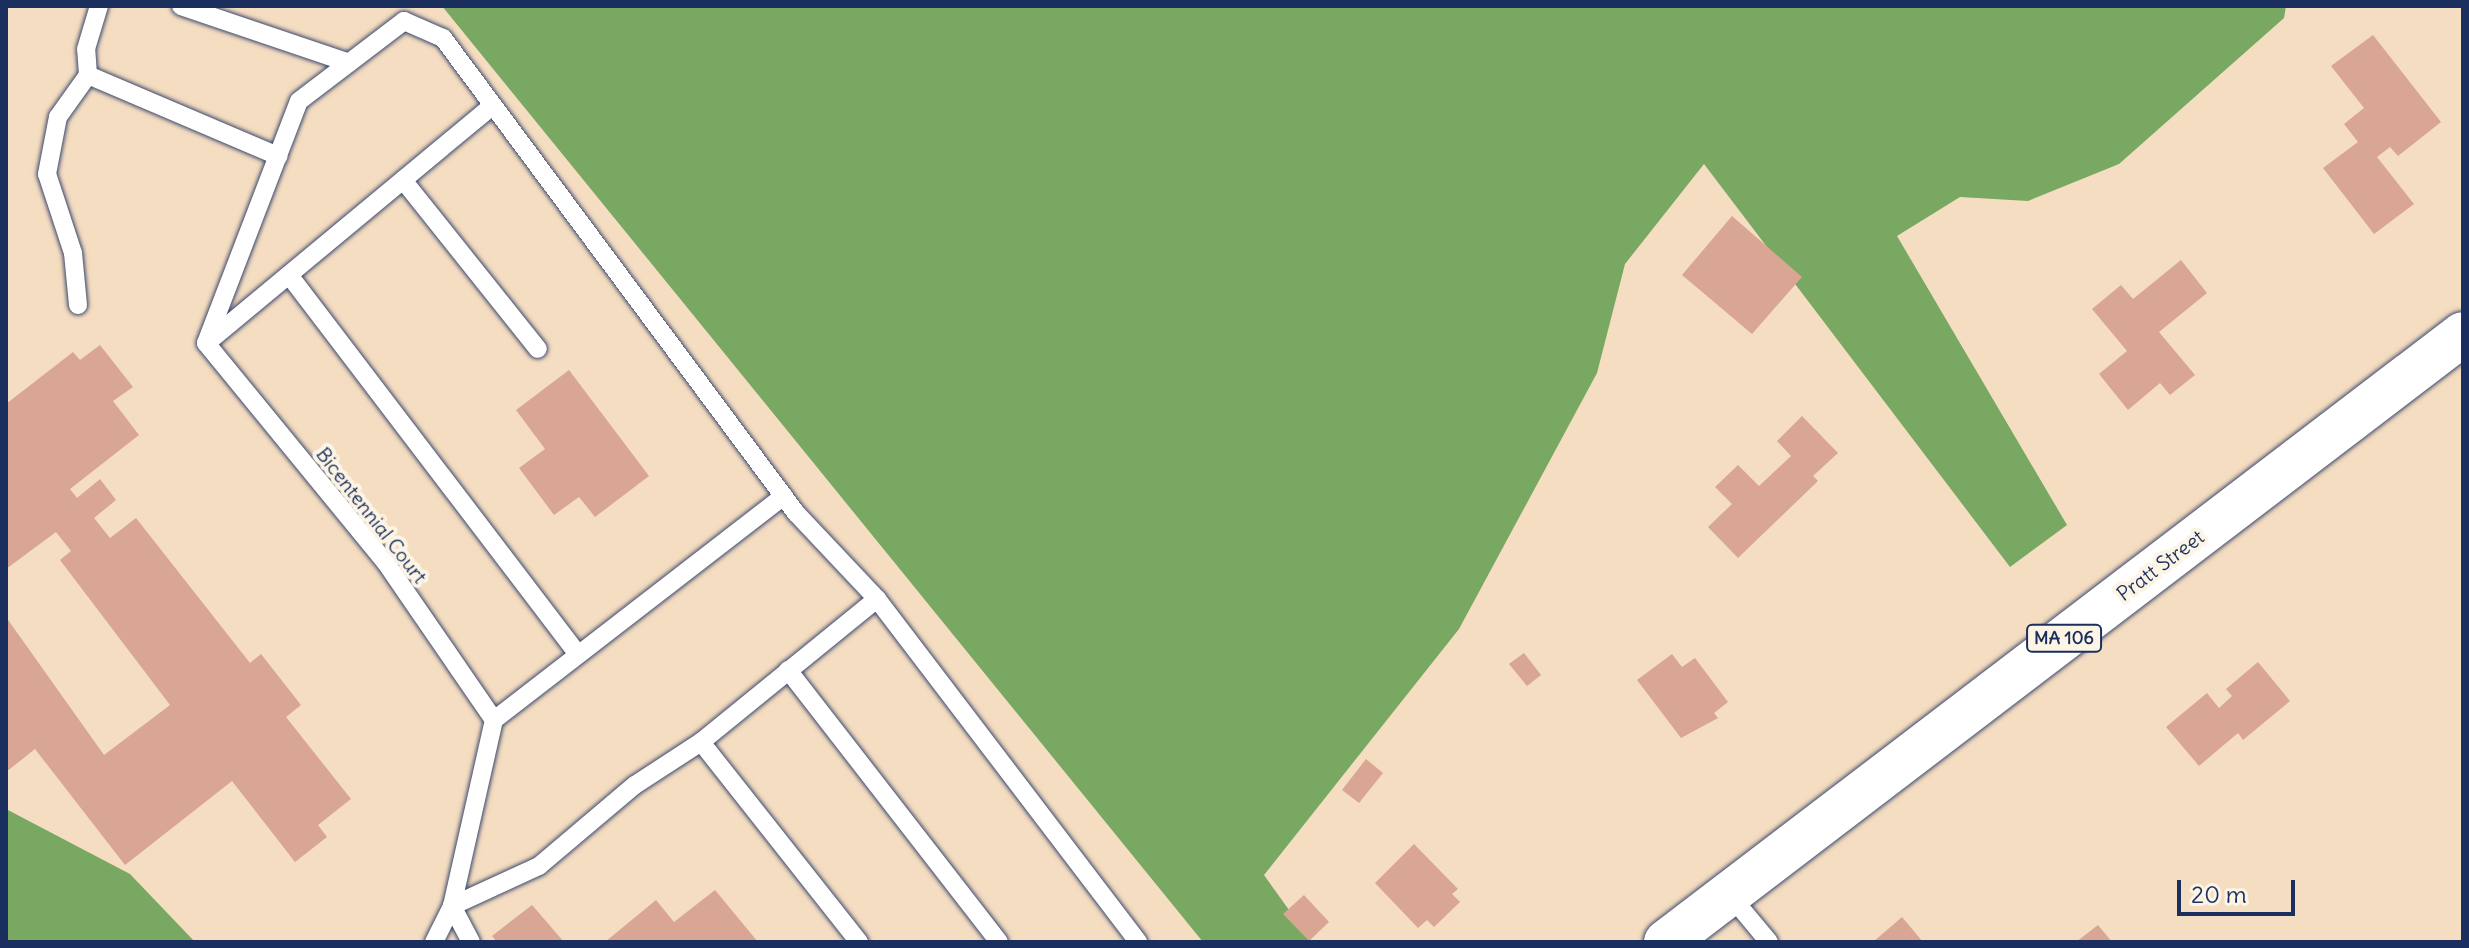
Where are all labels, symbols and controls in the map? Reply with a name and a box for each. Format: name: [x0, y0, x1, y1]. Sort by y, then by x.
street label: Bicentennial Court: [311, 442, 433, 588]
street label: Pratt Street: [2112, 524, 2208, 606]
road number: MA 106: [2026, 624, 2102, 652]
scale bar: [2181, 864, 2299, 914]
text: 20 m: [2191, 879, 2247, 909]

